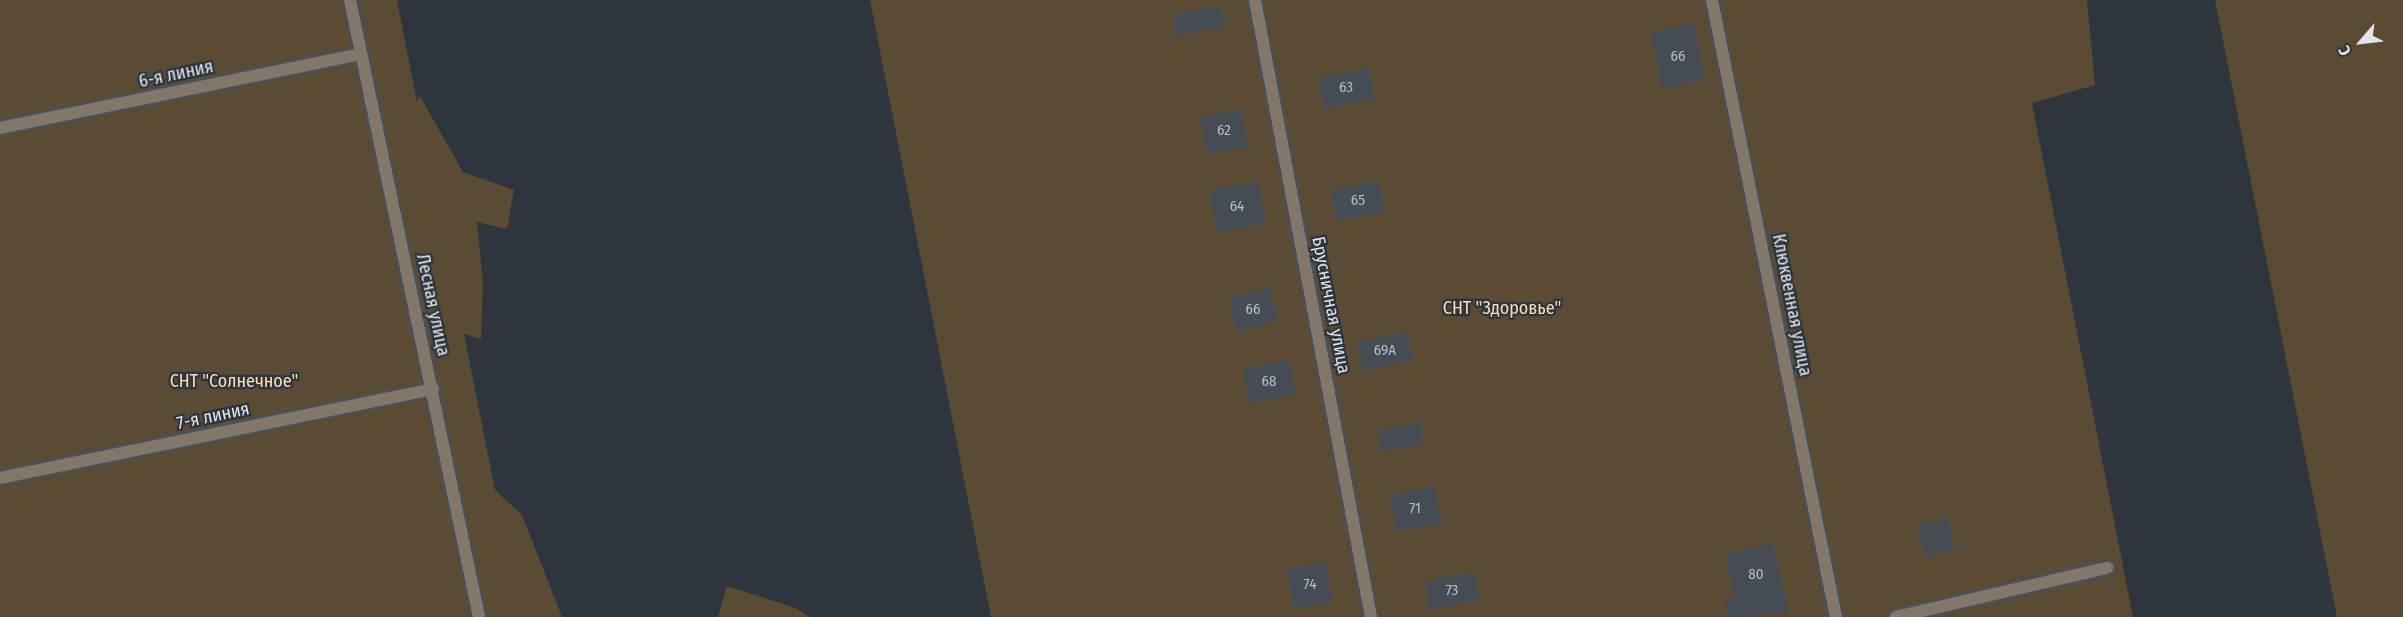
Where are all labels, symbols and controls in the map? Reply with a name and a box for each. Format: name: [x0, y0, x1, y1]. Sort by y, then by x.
north arrow: [2331, 12, 2391, 72]
text: С: [2334, 43, 2355, 59]
house number: 66: [1671, 48, 1685, 66]
street label: 6-я линия: [137, 56, 215, 92]
house number: 63: [1339, 79, 1353, 97]
house number: 62: [1217, 122, 1231, 140]
house number: 65: [1351, 192, 1365, 210]
house number: 64: [1230, 198, 1244, 216]
street label: Клюквенная улица: [1768, 232, 1816, 378]
street label: Брусничная улица: [1307, 235, 1355, 375]
street label: Лесная улица: [412, 252, 454, 358]
park label: СНТ "Здоровье": [1443, 297, 1561, 319]
house number: 66: [1246, 301, 1260, 319]
house number: 69А: [1374, 342, 1396, 360]
park label: СНТ "Солнечное": [170, 370, 298, 392]
house number: 68: [1262, 373, 1276, 391]
street label: 7-я линия: [175, 398, 251, 434]
house number: 71: [1409, 500, 1421, 518]
house number: 80: [1748, 566, 1764, 584]
house number: 74: [1304, 576, 1316, 594]
house number: 73: [1446, 582, 1458, 600]

